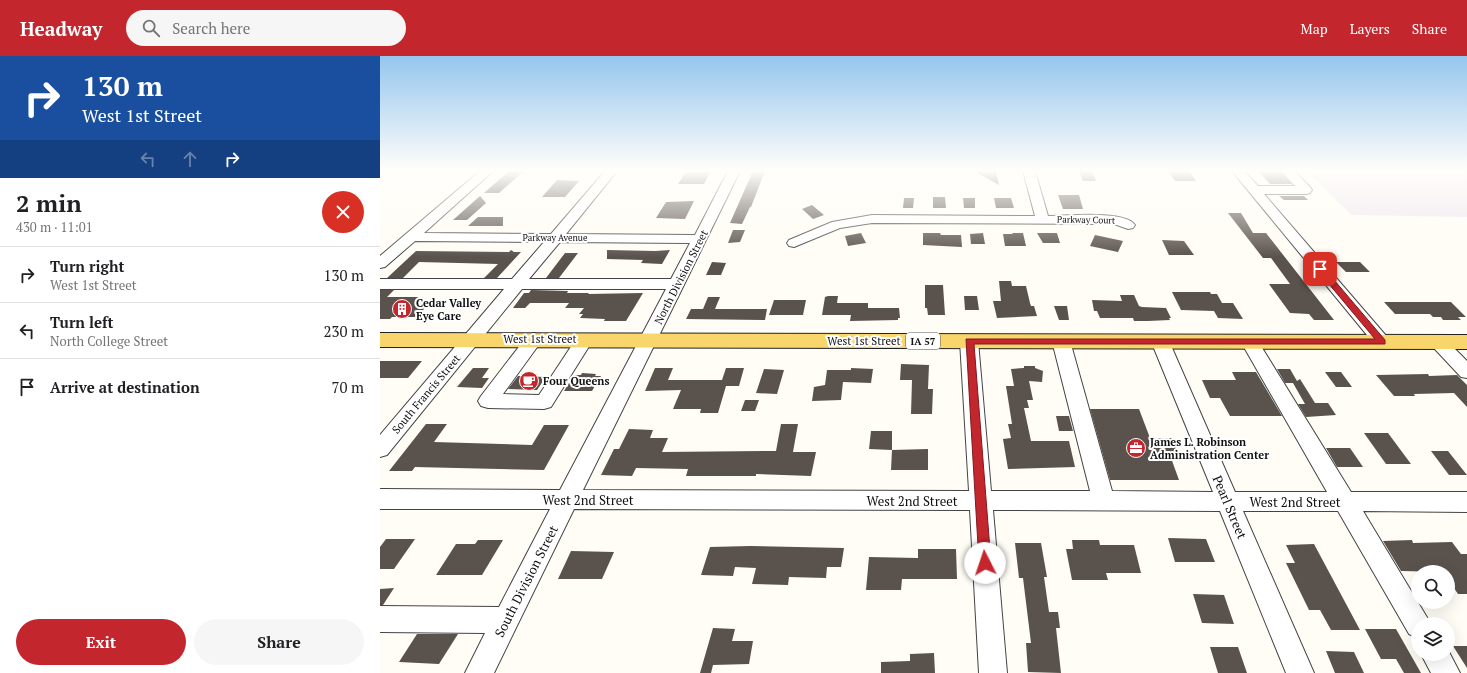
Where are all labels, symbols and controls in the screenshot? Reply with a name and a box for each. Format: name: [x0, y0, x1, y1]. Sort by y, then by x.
search box: [126, 10, 406, 46]
text: Headway: [20, 16, 102, 41]
icon: search: [140, 17, 162, 39]
text: Search here: [172, 18, 250, 38]
text: Map: [1301, 19, 1328, 38]
text: Layers: [1350, 19, 1390, 38]
text: Share: [1412, 19, 1447, 38]
text: 130 m: [82, 67, 163, 104]
icon: right: [16, 72, 68, 124]
text: West 1st Street: [82, 103, 202, 127]
icon: left: [137, 148, 159, 170]
icon: ahead: [179, 148, 201, 170]
icon: right: [221, 148, 243, 170]
text: 2 min: [16, 187, 82, 219]
button: close: [322, 191, 364, 233]
street label: Parkway Court: [1057, 213, 1116, 227]
text: 430 m · 11:01: [16, 218, 93, 236]
street label: North Division Street: [651, 227, 711, 327]
street label: Parkway Avenue: [522, 232, 588, 244]
pin: [1303, 252, 1337, 286]
text: Turn right: [50, 256, 125, 276]
icon: arrive: [1309, 258, 1331, 280]
icon: right: [16, 264, 38, 286]
text: 130 m: [323, 265, 364, 285]
text: West 1st Street: [50, 276, 137, 294]
place label: Cedar Valley Eye Care: [416, 296, 481, 323]
building icon: Cedar Valley Eye Care: [391, 298, 413, 320]
text: Turn left: [50, 312, 114, 332]
icon: left: [16, 320, 38, 342]
text: 230 m: [323, 321, 364, 341]
text: North College Street: [50, 332, 168, 350]
street label: West 1st Street: [503, 332, 577, 346]
road number: IA 57: [906, 333, 940, 349]
street label: West 1st Street: [827, 334, 901, 348]
street label: South Francis Street: [389, 352, 463, 436]
cafe icon: Four Queens: [518, 370, 540, 392]
place label: Four Queens: [543, 374, 609, 388]
icon: arrive: [16, 376, 38, 398]
text: Arrive at destination: [50, 377, 200, 397]
text: 70 m: [331, 377, 364, 397]
place label: James L. Robinson Administration Center: [1150, 435, 1269, 462]
office icon: James L. Robinson Administration Center: [1125, 437, 1147, 459]
street label: Pearl Street: [1209, 473, 1251, 542]
street label: West 2nd Street: [542, 491, 634, 509]
street label: West 2nd Street: [866, 492, 958, 510]
street label: West 2nd Street: [1249, 493, 1341, 511]
street label: South Division Street: [490, 522, 562, 640]
position arrow: [964, 542, 1006, 584]
map controls: [1411, 565, 1455, 661]
button: search: [1411, 565, 1455, 609]
button: layers: [1411, 617, 1455, 661]
button: Exit: [16, 619, 186, 665]
button: Share: [194, 619, 364, 665]

